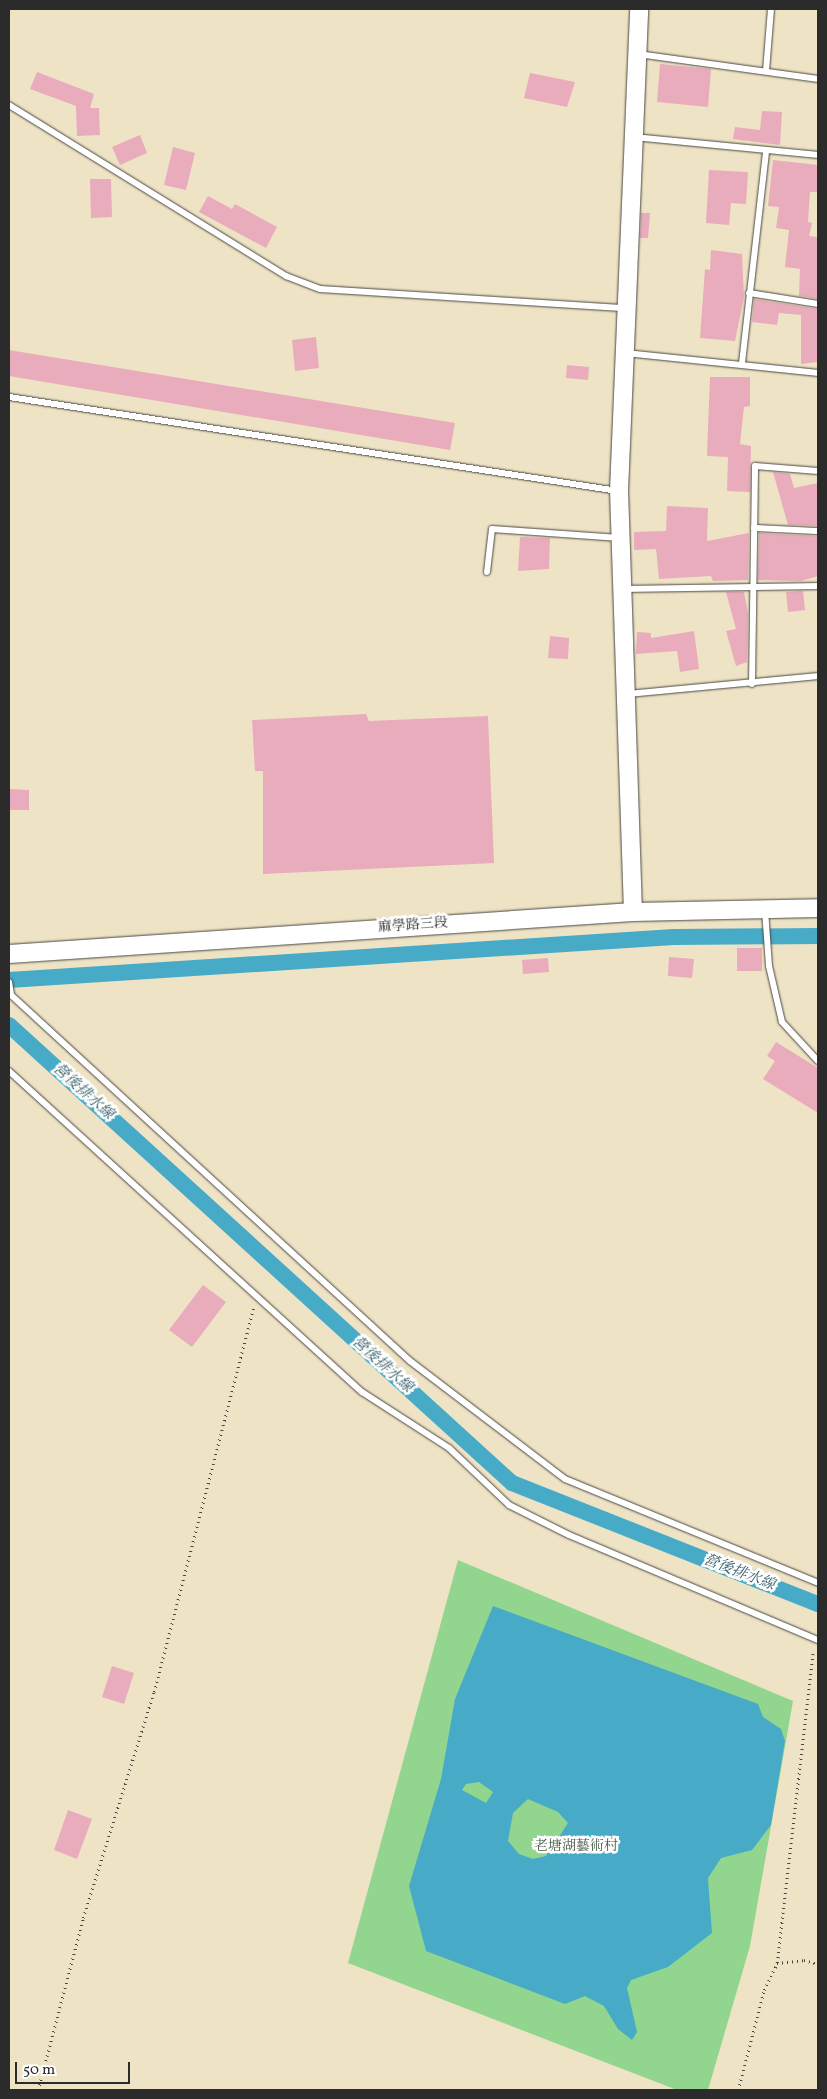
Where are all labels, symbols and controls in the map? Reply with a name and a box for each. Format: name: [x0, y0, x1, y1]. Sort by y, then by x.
street label: 麻學路三段: [377, 915, 449, 937]
water label: 營後排水線: [49, 1060, 117, 1124]
water label: 營後排水線: [348, 1333, 416, 1397]
water label: 營後排水線: [701, 1551, 777, 1595]
park label: 老塘湖藝術村: [534, 1839, 618, 1855]
scale bar: [18, 2052, 132, 2084]
text: 50 m: [23, 2060, 55, 2081]

